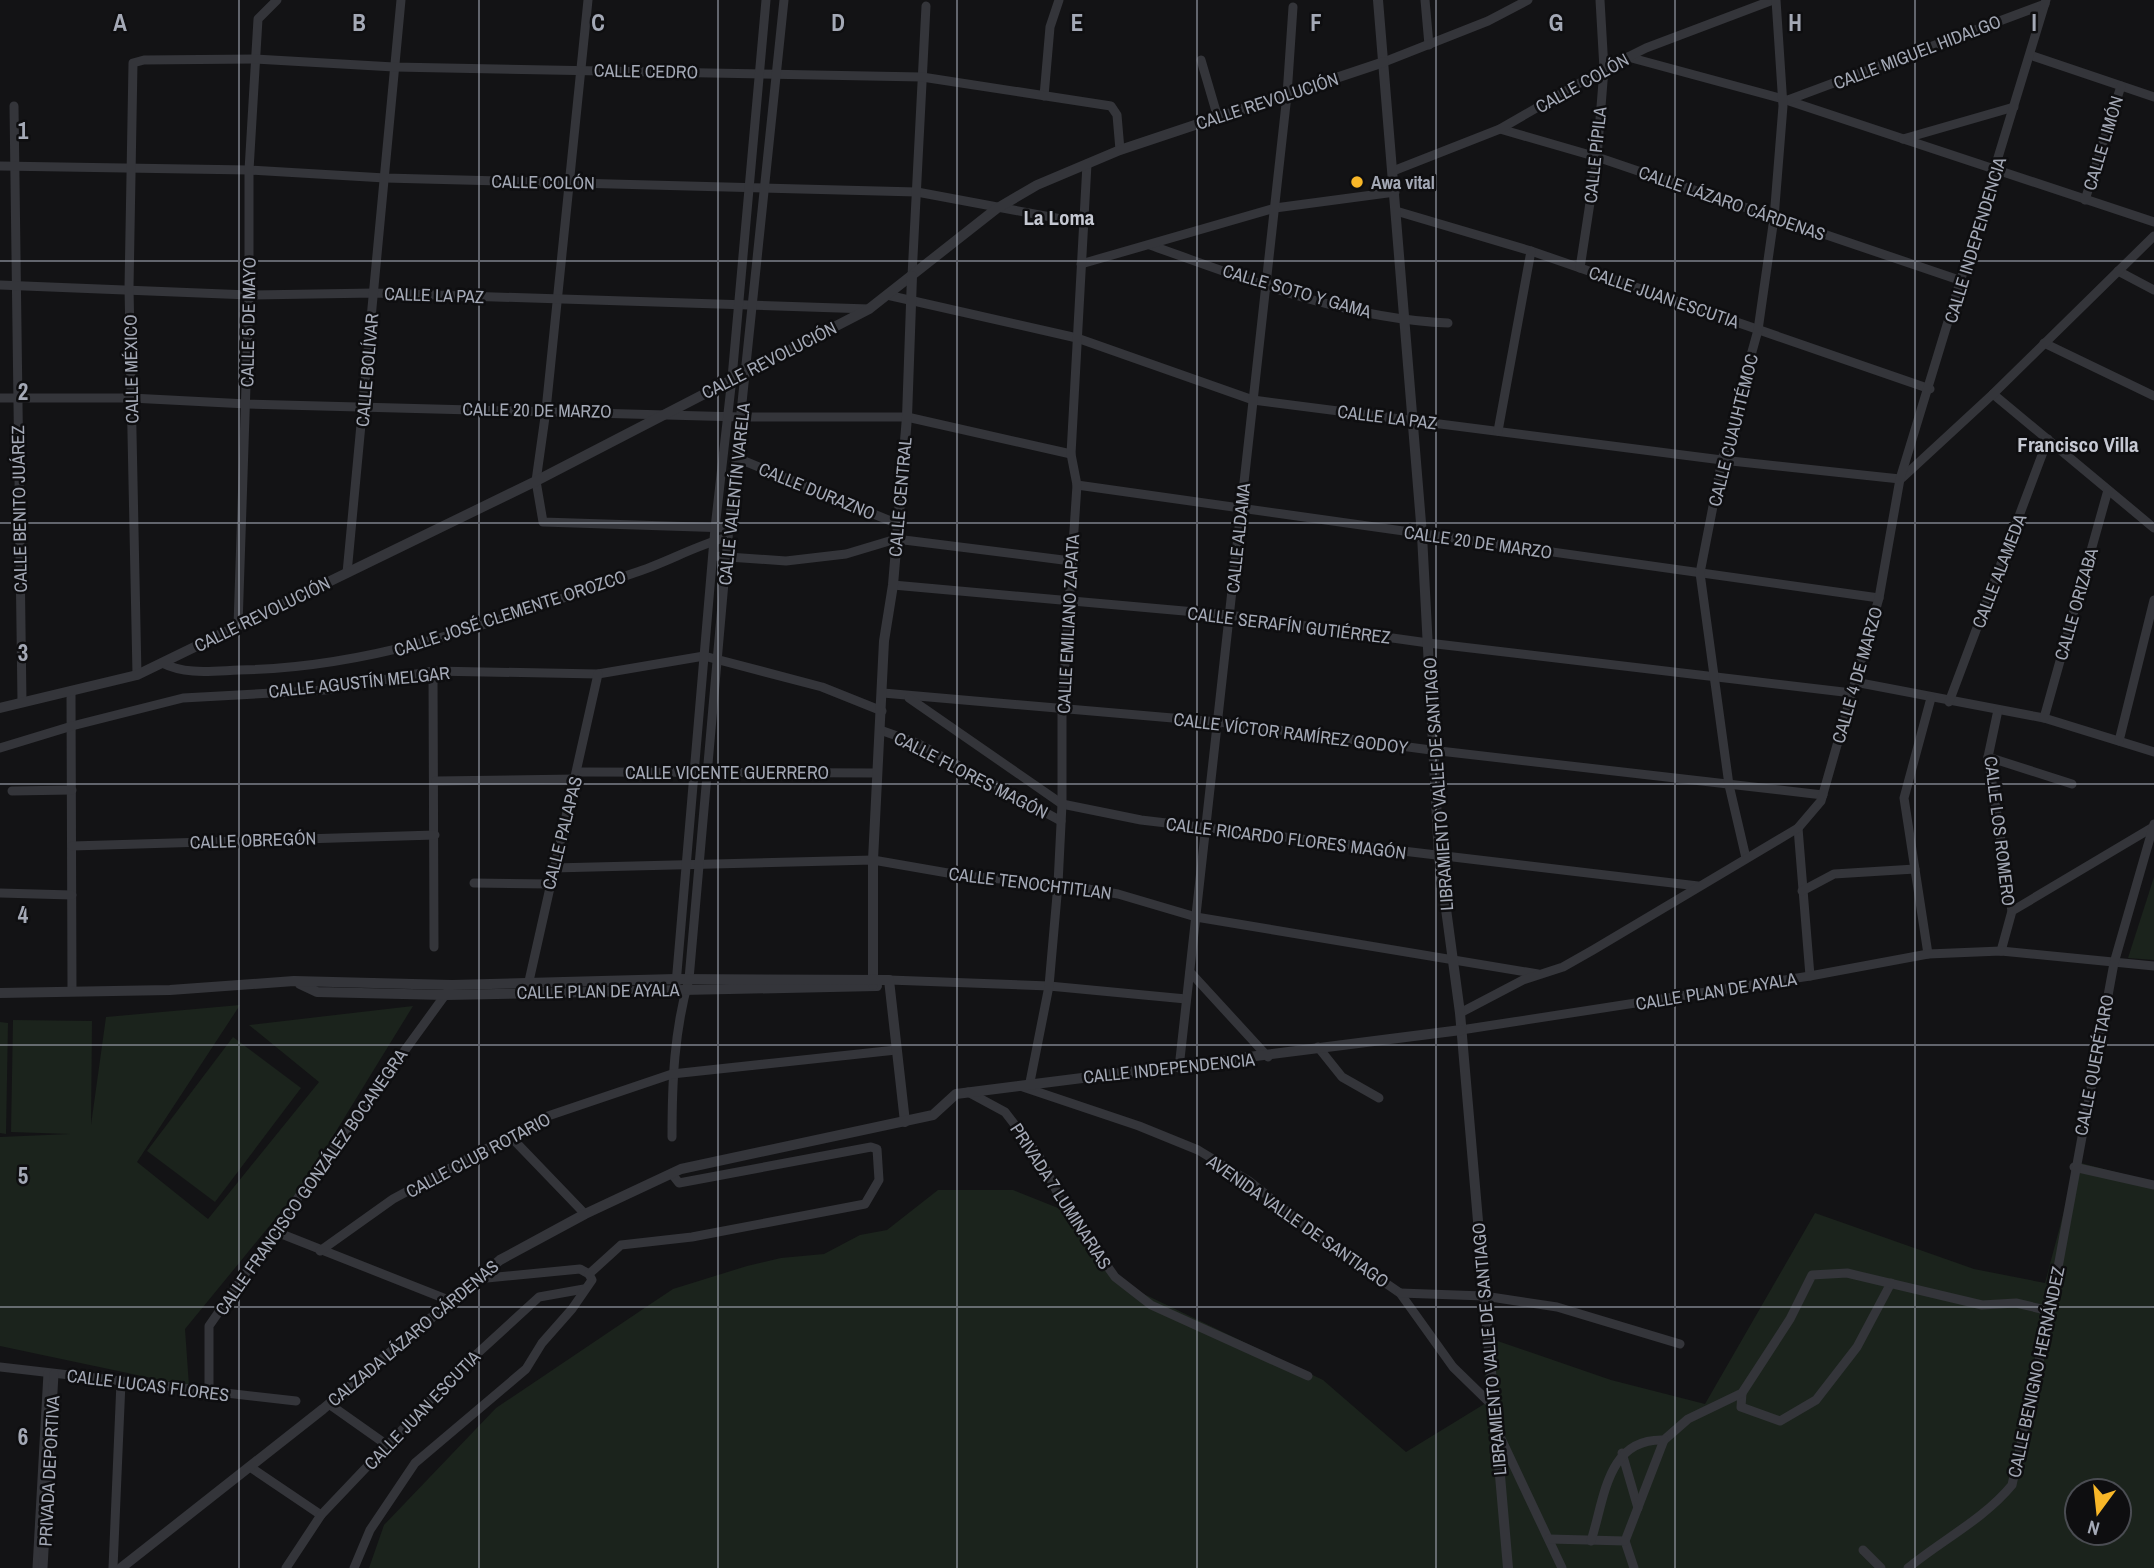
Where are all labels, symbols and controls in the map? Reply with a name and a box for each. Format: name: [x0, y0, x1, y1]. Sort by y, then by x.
text: A: [113, 7, 127, 38]
text: B: [352, 7, 366, 38]
text: C: [591, 7, 605, 38]
text: D: [831, 7, 845, 38]
text: E: [1071, 7, 1083, 38]
text: F: [1310, 7, 1322, 38]
text: G: [1549, 7, 1563, 38]
text: H: [1788, 7, 1802, 38]
text: I: [2031, 7, 2037, 38]
street label: CALLE MIGUEL HIDALGO: [1830, 9, 2004, 95]
street label: CALLE COLÓN: [1531, 47, 1633, 119]
street label: CALLE CEDRO: [594, 58, 698, 84]
street label: CALLE REVOLUCIÓN: [1193, 66, 1341, 136]
street label: CALLE LIMÓN: [2077, 93, 2129, 193]
street label: CALLE PÍPILA: [1578, 105, 1613, 204]
text: 1: [18, 115, 29, 146]
street label: CALLE INDEPENDENCIA: [1938, 154, 2012, 326]
street label: CALLE LÁZARO CÁRDENAS: [1635, 159, 1829, 247]
street label: CALLE COLÓN: [491, 169, 595, 195]
place label: Awa vital: [1371, 170, 1435, 195]
marker: Awa vital: [1349, 174, 1365, 190]
district label: La Loma: [1024, 203, 1095, 232]
street label: CALLE 5 DE MAYO: [234, 257, 262, 387]
street label: CALLE SOTO Y GAMA: [1220, 258, 1374, 324]
street label: CALLE JUAN ESCUTIA: [1585, 260, 1743, 335]
street label: CALLE LA PAZ: [384, 281, 484, 309]
street label: CALLE BOLÍVAR: [350, 312, 384, 428]
street label: CALLE MÉXICO: [118, 314, 144, 424]
street label: CALLE REVOLUCIÓN: [697, 315, 841, 405]
street label: CALLE CUAUHTÉMOC: [1702, 351, 1764, 509]
text: 2: [18, 376, 28, 407]
street label: CALLE 20 DE MARZO: [462, 396, 612, 424]
street label: CALLE LA PAZ: [1336, 399, 1438, 435]
street label: CALLE VALENTÍN VARELA: [712, 401, 756, 586]
street label: CALLE BENITO JUÁREZ: [5, 425, 33, 593]
district label: Francisco Villa: [2017, 430, 2139, 459]
street label: CALLE CENTRAL: [882, 436, 918, 558]
street label: CALLE DURAZNO: [755, 456, 879, 526]
street label: CALLE ALDAMA: [1220, 481, 1256, 594]
street label: CALLE ALAMEDA: [1966, 510, 2032, 632]
street label: CALLE 20 DE MARZO: [1402, 519, 1554, 565]
street label: CALLE EMILIANO ZAPATA: [1051, 533, 1085, 714]
street label: CALLE ORIZABA: [2048, 545, 2104, 663]
street label: CALLE JOSÉ CLEMENTE OROZCO: [391, 564, 629, 662]
street label: CALLE REVOLUCIÓN: [190, 570, 334, 658]
street label: CALLE SERAFÍN GUTIÉRREZ: [1186, 600, 1392, 650]
street label: CALLE 4 DE MARZO: [1826, 604, 1888, 746]
text: 3: [18, 637, 28, 668]
street label: LIBRAMIENTO VALLE DE SANTIAGO: [1417, 657, 1459, 911]
street label: CALLE AGUSTÍN MELGAR: [267, 660, 451, 704]
street label: CALLE VÍCTOR RAMÍREZ GODOY: [1172, 706, 1410, 760]
street label: CALLE FLORES MAGÓN: [890, 725, 1052, 825]
street label: CALLE LOS ROMERO: [1978, 755, 2022, 907]
street label: CALLE VICENTE GUERRERO: [625, 760, 829, 785]
street label: CALLE PALAPAS: [536, 774, 588, 892]
street label: CALLE RICARDO FLORES MAGÓN: [1164, 811, 1408, 865]
street label: CALLE OBREGÓN: [189, 825, 317, 855]
street label: CALLE TENOCHTITLAN: [947, 861, 1113, 905]
text: 4: [18, 899, 29, 930]
street label: CALLE PLAN DE AYALA: [1634, 966, 1798, 1016]
street label: CALLE PLAN DE AYALA: [516, 977, 680, 1005]
street label: CALLE QUERÉTARO: [2068, 992, 2120, 1138]
street label: CALLE FRANCISCO GONZÁLEZ BOCANEGRA: [209, 1044, 413, 1320]
street label: CALLE INDEPENDENCIA: [1082, 1047, 1256, 1089]
street label: CALLE CLUB ROTARIO: [401, 1106, 555, 1204]
street label: PRIVADA 7 LUMINARIAS: [1004, 1118, 1118, 1274]
street label: AVENIDA VALLE DE SANTIAGO: [1201, 1148, 1394, 1293]
text: 5: [18, 1160, 28, 1191]
street label: LIBRAMIENTO VALLE DE SANTIAGO: [1465, 1222, 1513, 1476]
street label: CALZADA LÁZARO CÁRDENAS: [322, 1254, 504, 1412]
street label: CALLE BENIGNO HERNÁNDEZ: [2001, 1264, 2071, 1480]
street label: CALLE JUAN ESCUTIA: [358, 1345, 486, 1475]
street label: CALLE LUCAS FLORES: [65, 1363, 231, 1407]
street label: PRIVADA DEPORTIVA: [33, 1395, 65, 1547]
text: 6: [18, 1421, 28, 1452]
north arrow: [2063, 1477, 2133, 1547]
text: N: [2085, 1514, 2102, 1542]

